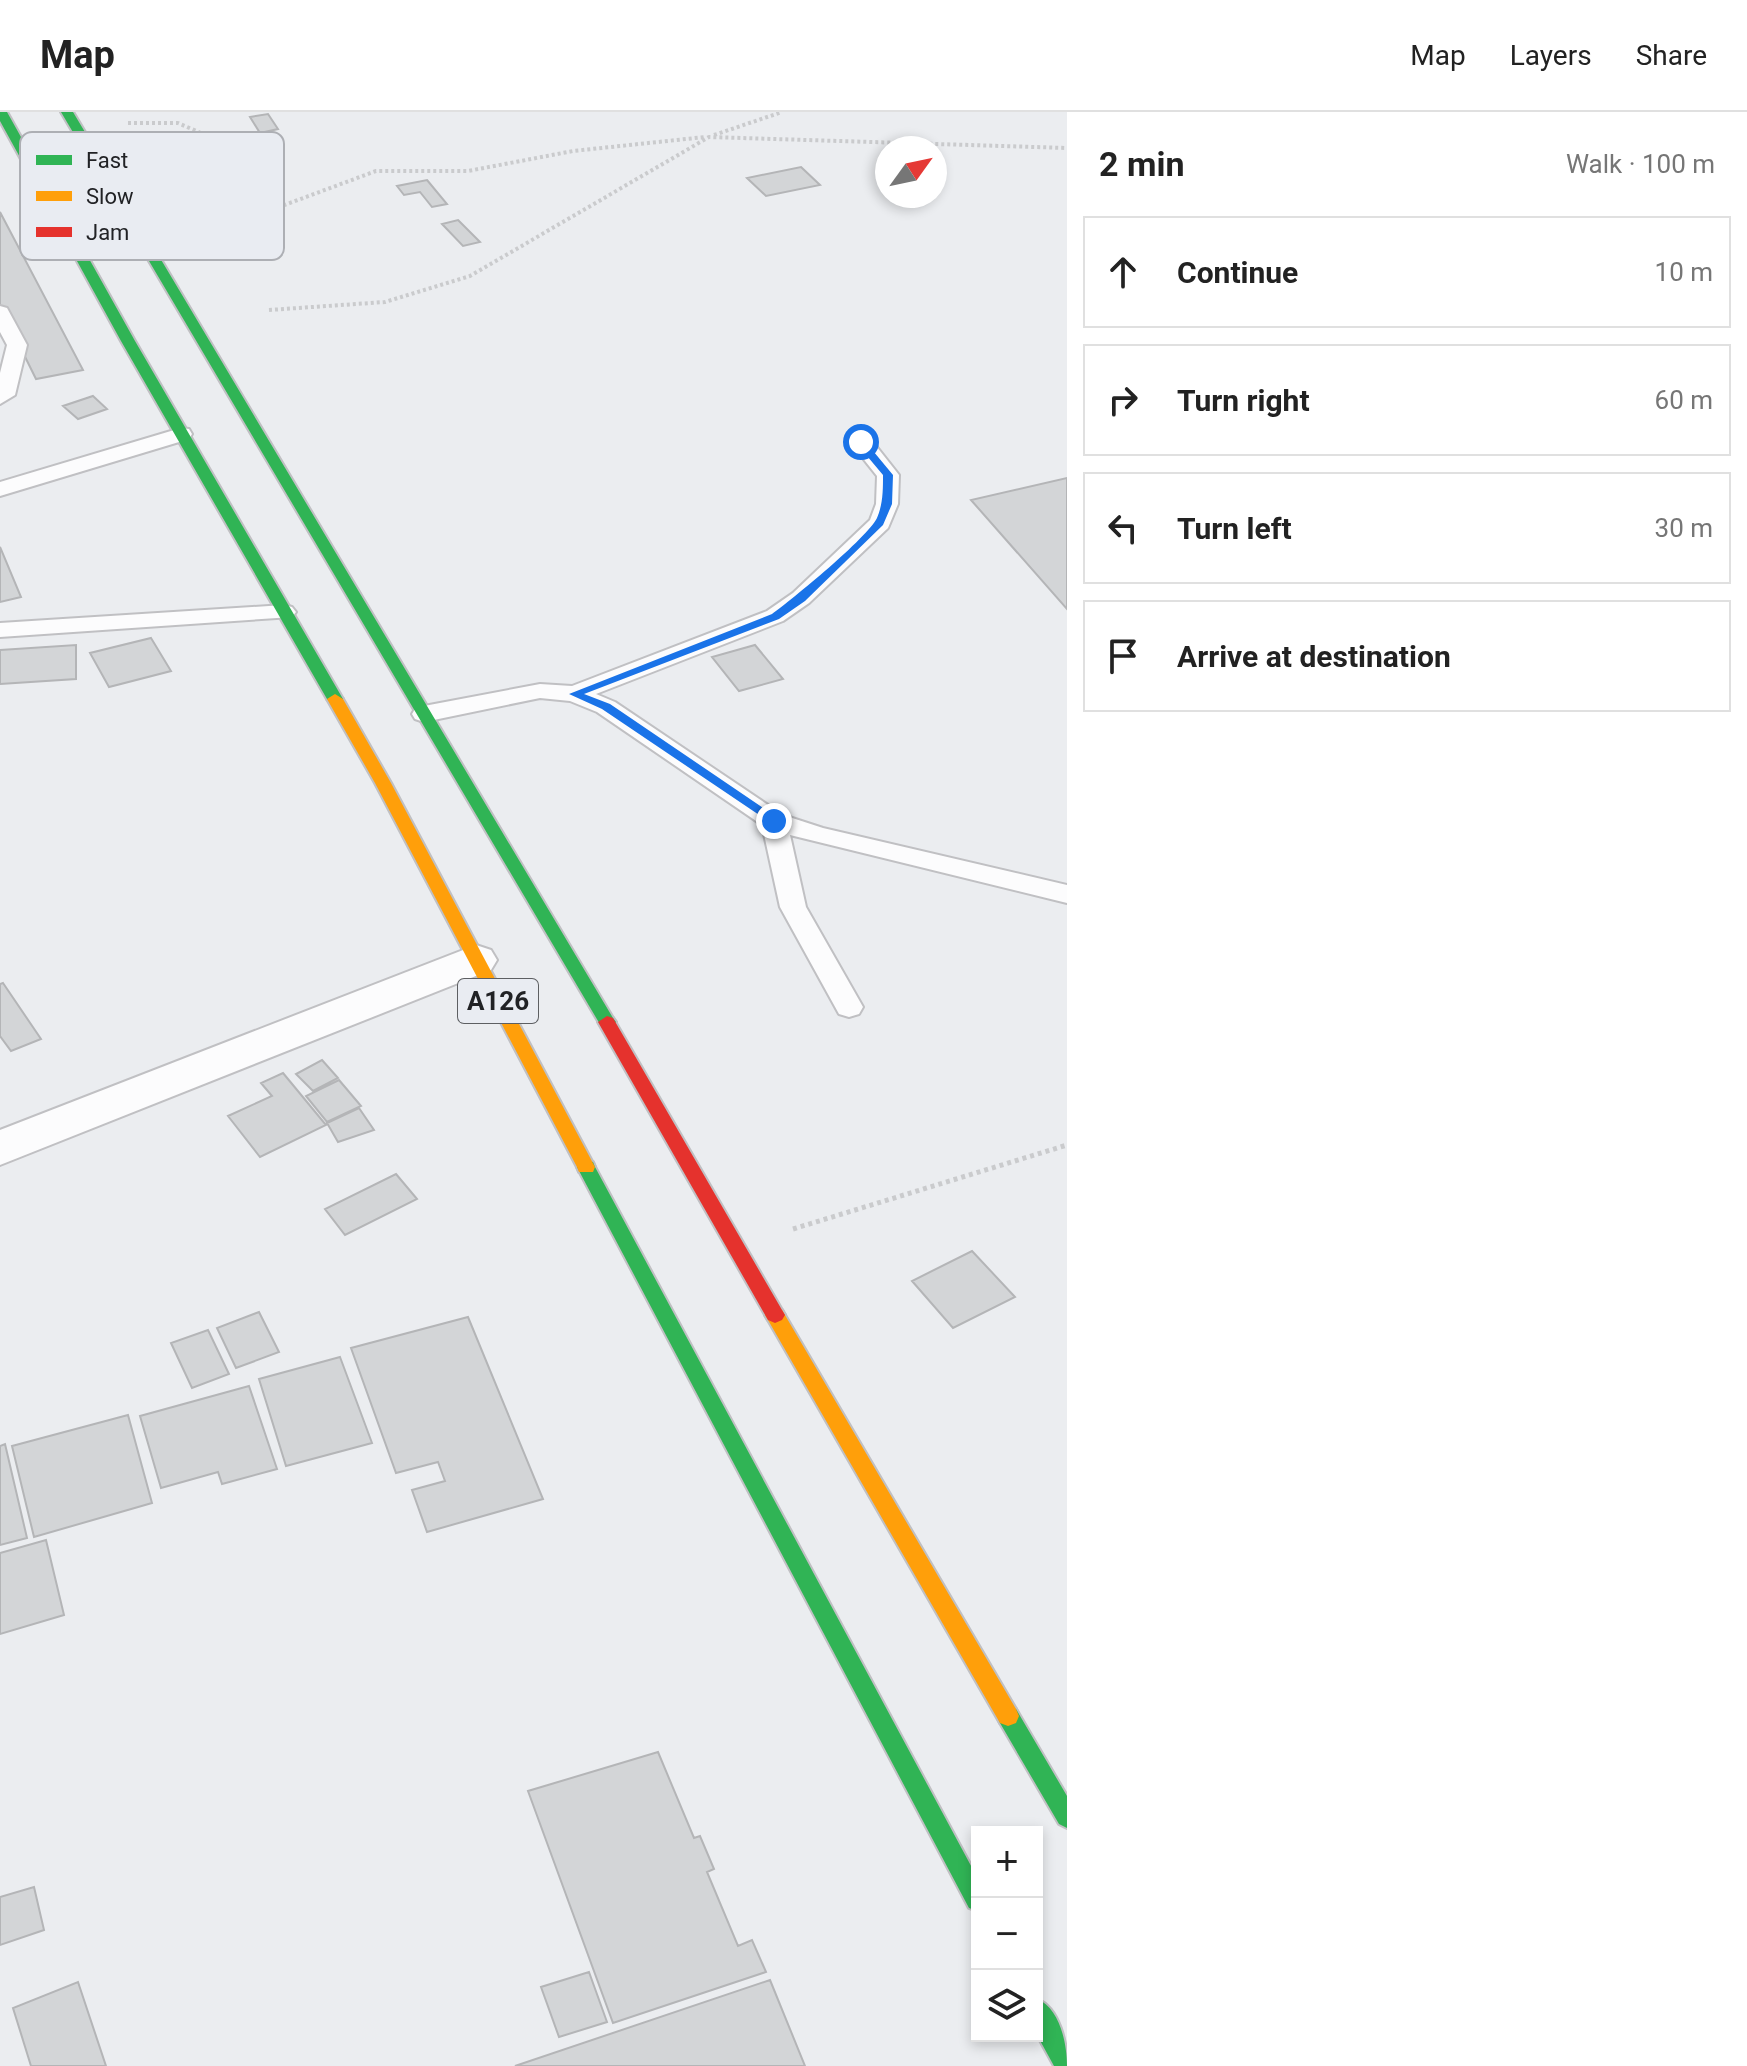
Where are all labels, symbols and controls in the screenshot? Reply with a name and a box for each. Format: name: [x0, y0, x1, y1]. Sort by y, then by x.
text: Map: [40, 33, 115, 77]
text: Map: [1410, 39, 1466, 72]
text: Layers: [1510, 39, 1592, 72]
text: Share: [1636, 39, 1707, 72]
legend: [20, 132, 284, 260]
north arrow: [875, 136, 947, 208]
text: 2 min: [1099, 144, 1184, 184]
text: Fast: [86, 148, 128, 173]
text: Walk · 100 m: [1566, 149, 1715, 179]
text: Slow: [86, 184, 134, 209]
text: Jam: [86, 220, 129, 245]
icon: ahead: [1101, 250, 1145, 294]
text: Continue: [1177, 255, 1298, 290]
text: 10 m: [1655, 257, 1713, 287]
icon: right: [1101, 378, 1145, 422]
text: Turn right: [1177, 383, 1310, 418]
text: 60 m: [1655, 385, 1713, 415]
route start: [843, 424, 879, 460]
icon: left: [1101, 506, 1145, 550]
text: Turn left: [1177, 511, 1292, 546]
text: 30 m: [1655, 513, 1713, 543]
icon: arrive: [1101, 634, 1145, 678]
text: Arrive at destination: [1177, 639, 1451, 674]
route end: [756, 803, 792, 839]
road number: A126: [458, 979, 538, 1023]
map controls: [971, 1826, 1043, 2042]
button: +: [971, 1826, 1043, 1898]
button: −: [971, 1898, 1043, 1970]
button: layers: [971, 1970, 1043, 2042]

